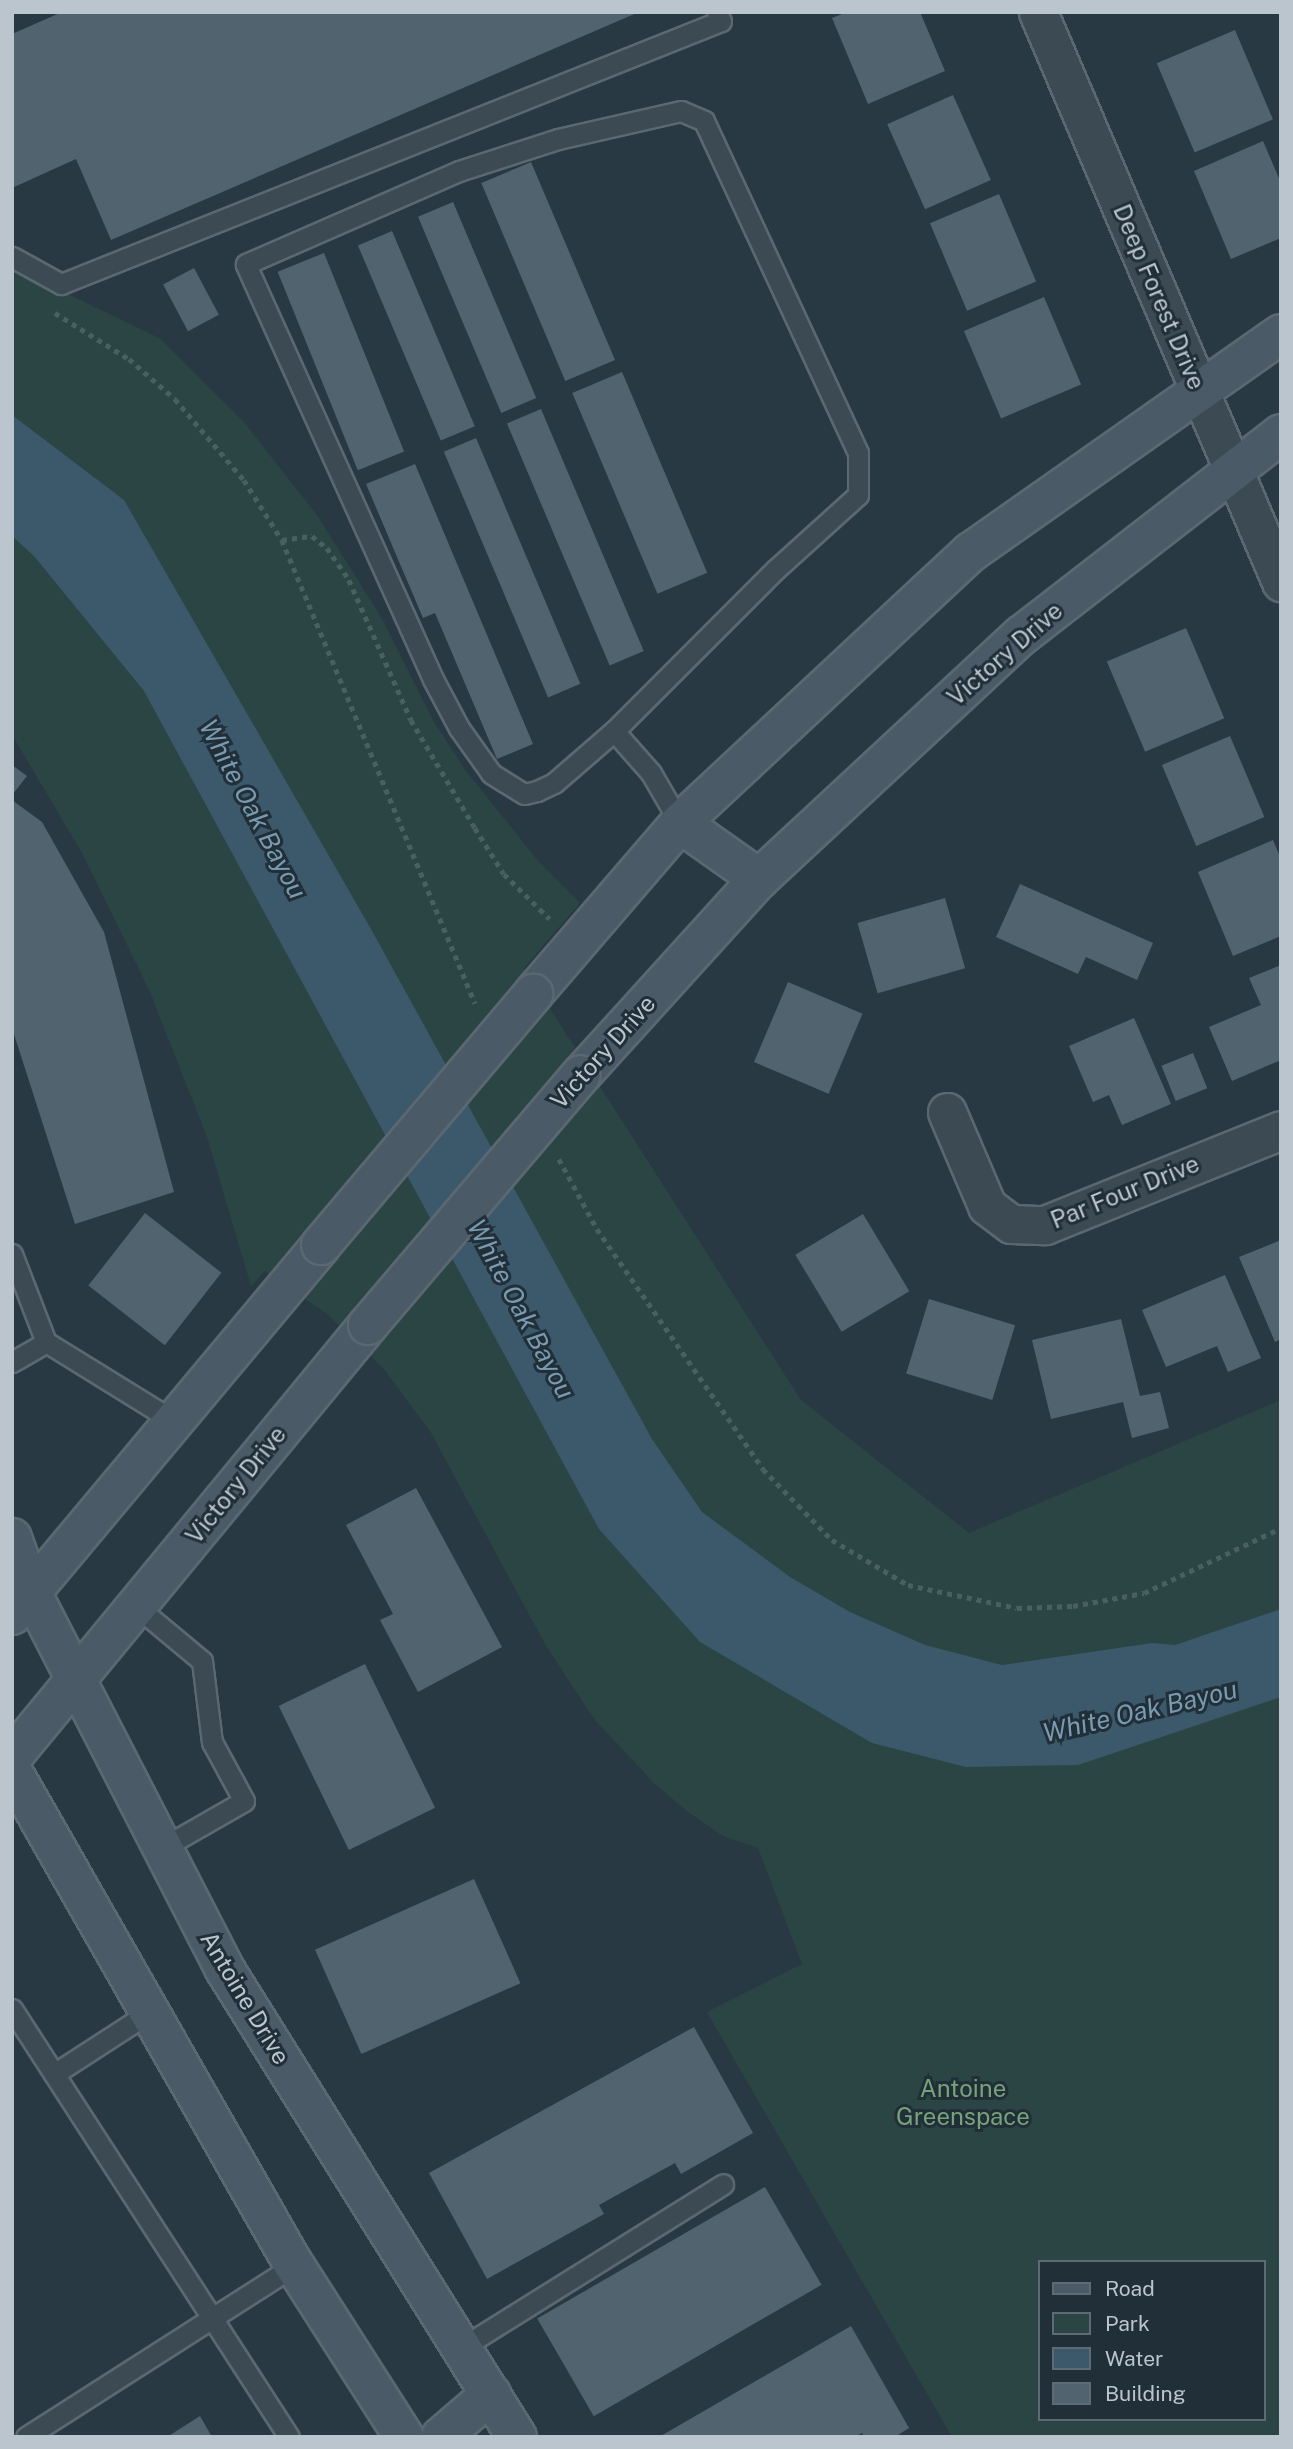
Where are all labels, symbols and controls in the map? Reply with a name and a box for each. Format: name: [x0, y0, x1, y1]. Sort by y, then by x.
street label: Deep Forest Drive: [1107, 200, 1211, 394]
street label: Victory Drive: [942, 596, 1068, 712]
water label: White Oak Bayou: [193, 714, 313, 904]
street label: Victory Drive: [544, 989, 662, 1115]
street label: Par Four Drive: [1047, 1149, 1203, 1235]
water label: White Oak Bayou: [461, 1214, 581, 1404]
street label: Victory Drive: [180, 1420, 292, 1550]
water label: White Oak Bayou: [1040, 1673, 1240, 1749]
street label: Antoine Drive: [194, 1926, 296, 2070]
park label: Antoine Greenspace: [896, 2075, 1030, 2131]
legend: [1038, 2260, 1265, 2421]
text: Road: [1105, 2276, 1155, 2301]
text: Park: [1105, 2311, 1150, 2336]
text: Water: [1105, 2346, 1163, 2371]
text: Building: [1105, 2381, 1186, 2406]

